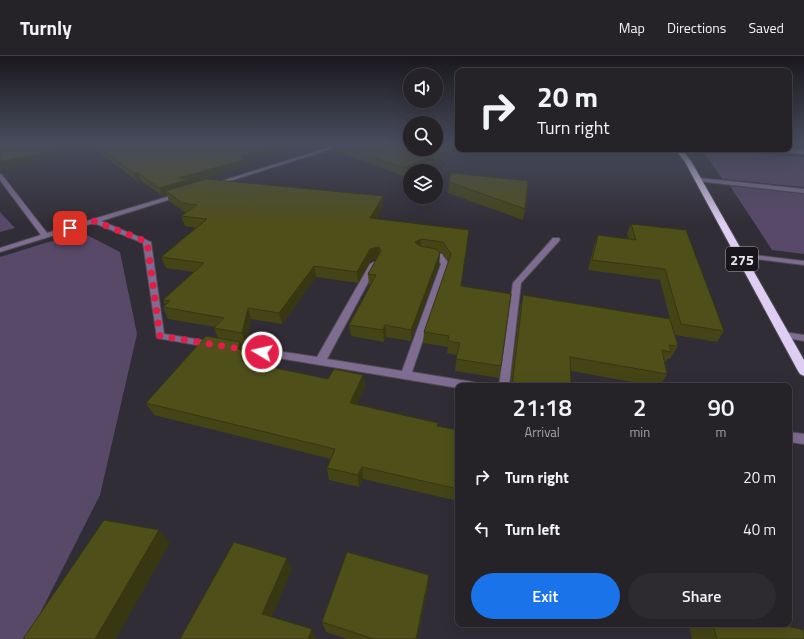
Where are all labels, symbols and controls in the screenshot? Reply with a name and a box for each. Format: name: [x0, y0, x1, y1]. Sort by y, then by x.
text: Turnly: [20, 13, 72, 42]
text: Map: [619, 17, 645, 38]
text: Directions: [667, 17, 726, 38]
text: Saved: [748, 17, 784, 38]
map controls: [403, 68, 443, 204]
button: sound: [403, 68, 443, 108]
text: 20 m: [537, 75, 598, 118]
icon: right: [471, 84, 523, 136]
text: Turn right: [537, 114, 610, 141]
button: search: [403, 116, 443, 156]
button: layers: [403, 164, 443, 204]
pin: [53, 211, 87, 245]
icon: arrive: [59, 217, 81, 239]
road number: 275: [726, 247, 758, 271]
position arrow: [241, 331, 283, 373]
text: 21:18: [512, 389, 572, 425]
text: 2: [633, 389, 647, 425]
text: 90: [708, 389, 735, 425]
text: Arrival: [525, 422, 560, 442]
text: min: [629, 422, 650, 442]
text: m: [716, 422, 726, 442]
icon: right: [471, 466, 493, 488]
text: Turn right: [505, 466, 569, 489]
text: 20 m: [743, 466, 776, 489]
icon: left: [471, 518, 493, 540]
text: Turn left: [505, 518, 560, 541]
text: 40 m: [743, 518, 776, 541]
button: Exit: [471, 573, 620, 619]
button: Share: [628, 573, 776, 619]

